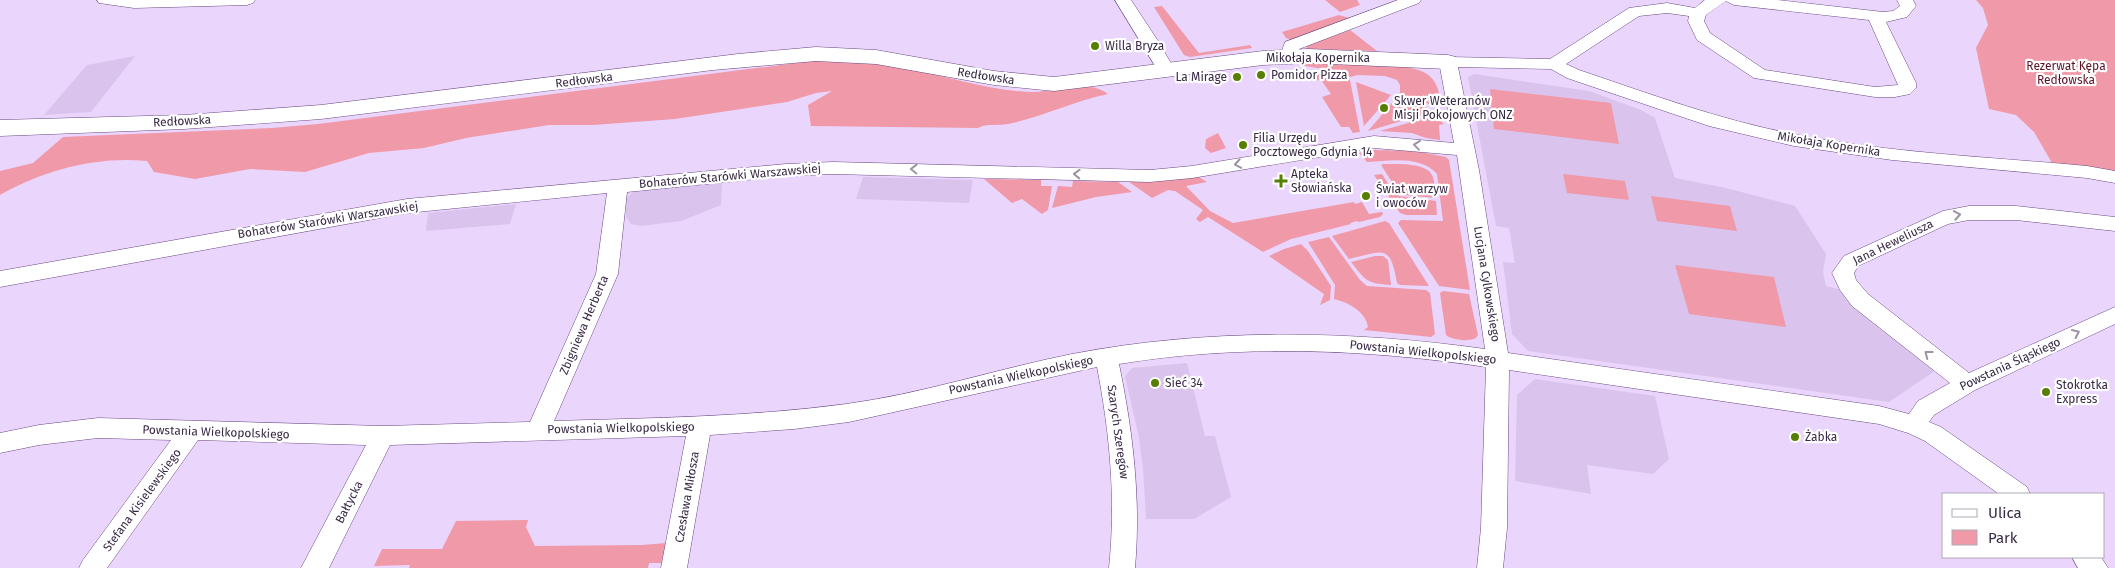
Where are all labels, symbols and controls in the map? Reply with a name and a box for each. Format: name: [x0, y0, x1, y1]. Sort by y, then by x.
place label: Willa Bryza: [1105, 39, 1164, 53]
marker: Willa Bryza: [1089, 40, 1101, 52]
street label: Mikołaja Kopernika: [1266, 51, 1370, 65]
park label: Rezerwat Kępa Redłowska: [2026, 59, 2106, 87]
street label: Redłowska: [956, 65, 1016, 87]
place label: Pomidor Pizza: [1271, 68, 1347, 82]
marker: Pomidor Pizza: [1255, 69, 1267, 81]
street label: Redłowska: [554, 70, 614, 90]
place label: La Mirage: [1176, 70, 1227, 84]
marker: La Mirage: [1231, 71, 1243, 83]
place label: Skwer Weteranów Misji Pokojowych ONZ: [1394, 94, 1512, 122]
marker: Skwer Weteranów Misji Pokojowych ONZ: [1378, 102, 1390, 114]
street label: Redłowska: [153, 112, 211, 130]
street label: Mikołaja Kopernika: [1777, 129, 1881, 159]
place label: Filia Urzędu Pocztowego Gdynia 14: [1253, 131, 1373, 159]
marker: Filia Urzędu Pocztowego Gdynia 14: [1237, 139, 1249, 151]
one-way arrow: [1412, 140, 1420, 151]
one-way arrow: [1234, 158, 1243, 168]
street label: Bohaterów Starówki Warszawskiej: [638, 161, 822, 191]
one-way arrow: [910, 164, 918, 175]
place label: Apteka Słowiańska: [1291, 167, 1352, 195]
one-way arrow: [1073, 169, 1080, 179]
marker: Apteka Słowiańska: [1275, 175, 1287, 187]
place label: Świat warzyw i owoców: [1376, 181, 1448, 210]
marker: Świat warzyw i owoców: [1360, 190, 1372, 202]
street label: Bohaterów Starówki Warszawskiej: [237, 199, 419, 241]
one-way arrow: [1953, 211, 1961, 221]
street label: Jana Heweliusza: [1850, 216, 1936, 268]
street label: Lucjana Cylkowskiego: [1471, 225, 1503, 343]
street label: Zbigniewa Herberta: [557, 273, 611, 377]
one-way arrow: [2071, 329, 2080, 339]
street label: Powstania Śląskiego: [1957, 334, 2063, 394]
street label: Powstania Wielkopolskiego: [1349, 337, 1497, 367]
one-way arrow: [1925, 350, 1934, 359]
street label: Powstania Wielkopolskiego: [947, 353, 1095, 397]
place label: Sieć 34: [1165, 376, 1203, 390]
marker: Sieć 34: [1149, 377, 1161, 389]
place label: Stokrotka Express: [2056, 378, 2108, 406]
street label: Szarych Szeregów: [1104, 384, 1132, 480]
marker: Stokrotka Express: [2040, 386, 2052, 398]
street label: Powstania Wielkopolskiego: [547, 420, 695, 436]
street label: Powstania Wielkopolskiego: [142, 422, 290, 442]
place label: Żabka: [1805, 429, 1837, 444]
marker: Żabka: [1789, 431, 1801, 443]
street label: Stefana Kisielewskiego: [100, 446, 184, 554]
street label: Czesława Miłosza: [672, 450, 702, 544]
street label: Bałtycka: [332, 478, 366, 526]
legend: [1942, 493, 2105, 558]
text: Ulica: [1988, 504, 2022, 522]
text: Park: [1988, 529, 2018, 547]

